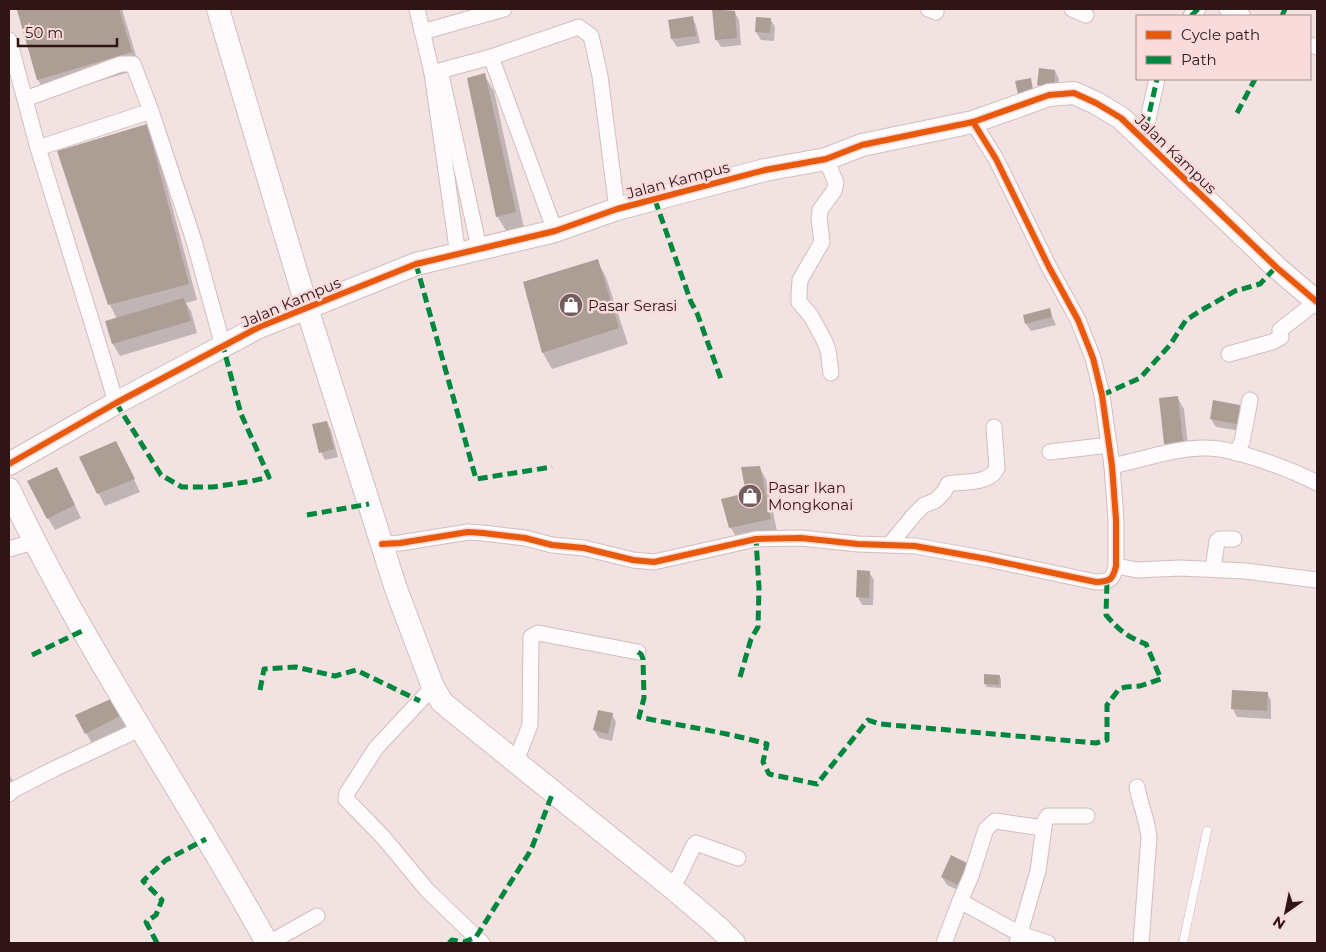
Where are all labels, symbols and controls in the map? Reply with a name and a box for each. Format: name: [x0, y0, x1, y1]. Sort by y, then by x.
scale bar: [18, 15, 116, 47]
legend: [1136, 15, 1311, 80]
text: 50 m: [25, 23, 63, 42]
text: Cycle path: [1181, 25, 1260, 44]
text: Path: [1181, 50, 1217, 69]
street label: Jalan Kampus: [1131, 110, 1221, 198]
street label: Jalan Kampus: [623, 157, 732, 203]
street label: Jalan Kampus: [238, 273, 344, 332]
shop icon: Pasar Serasi: [558, 292, 584, 318]
place label: Pasar Serasi: [588, 296, 677, 315]
place label: Pasar Ikan Mongkonai: [768, 478, 853, 514]
shop icon: Pasar Ikan Mongkonai: [737, 483, 763, 509]
north arrow: [1261, 887, 1311, 937]
text: N: [1269, 912, 1289, 934]

